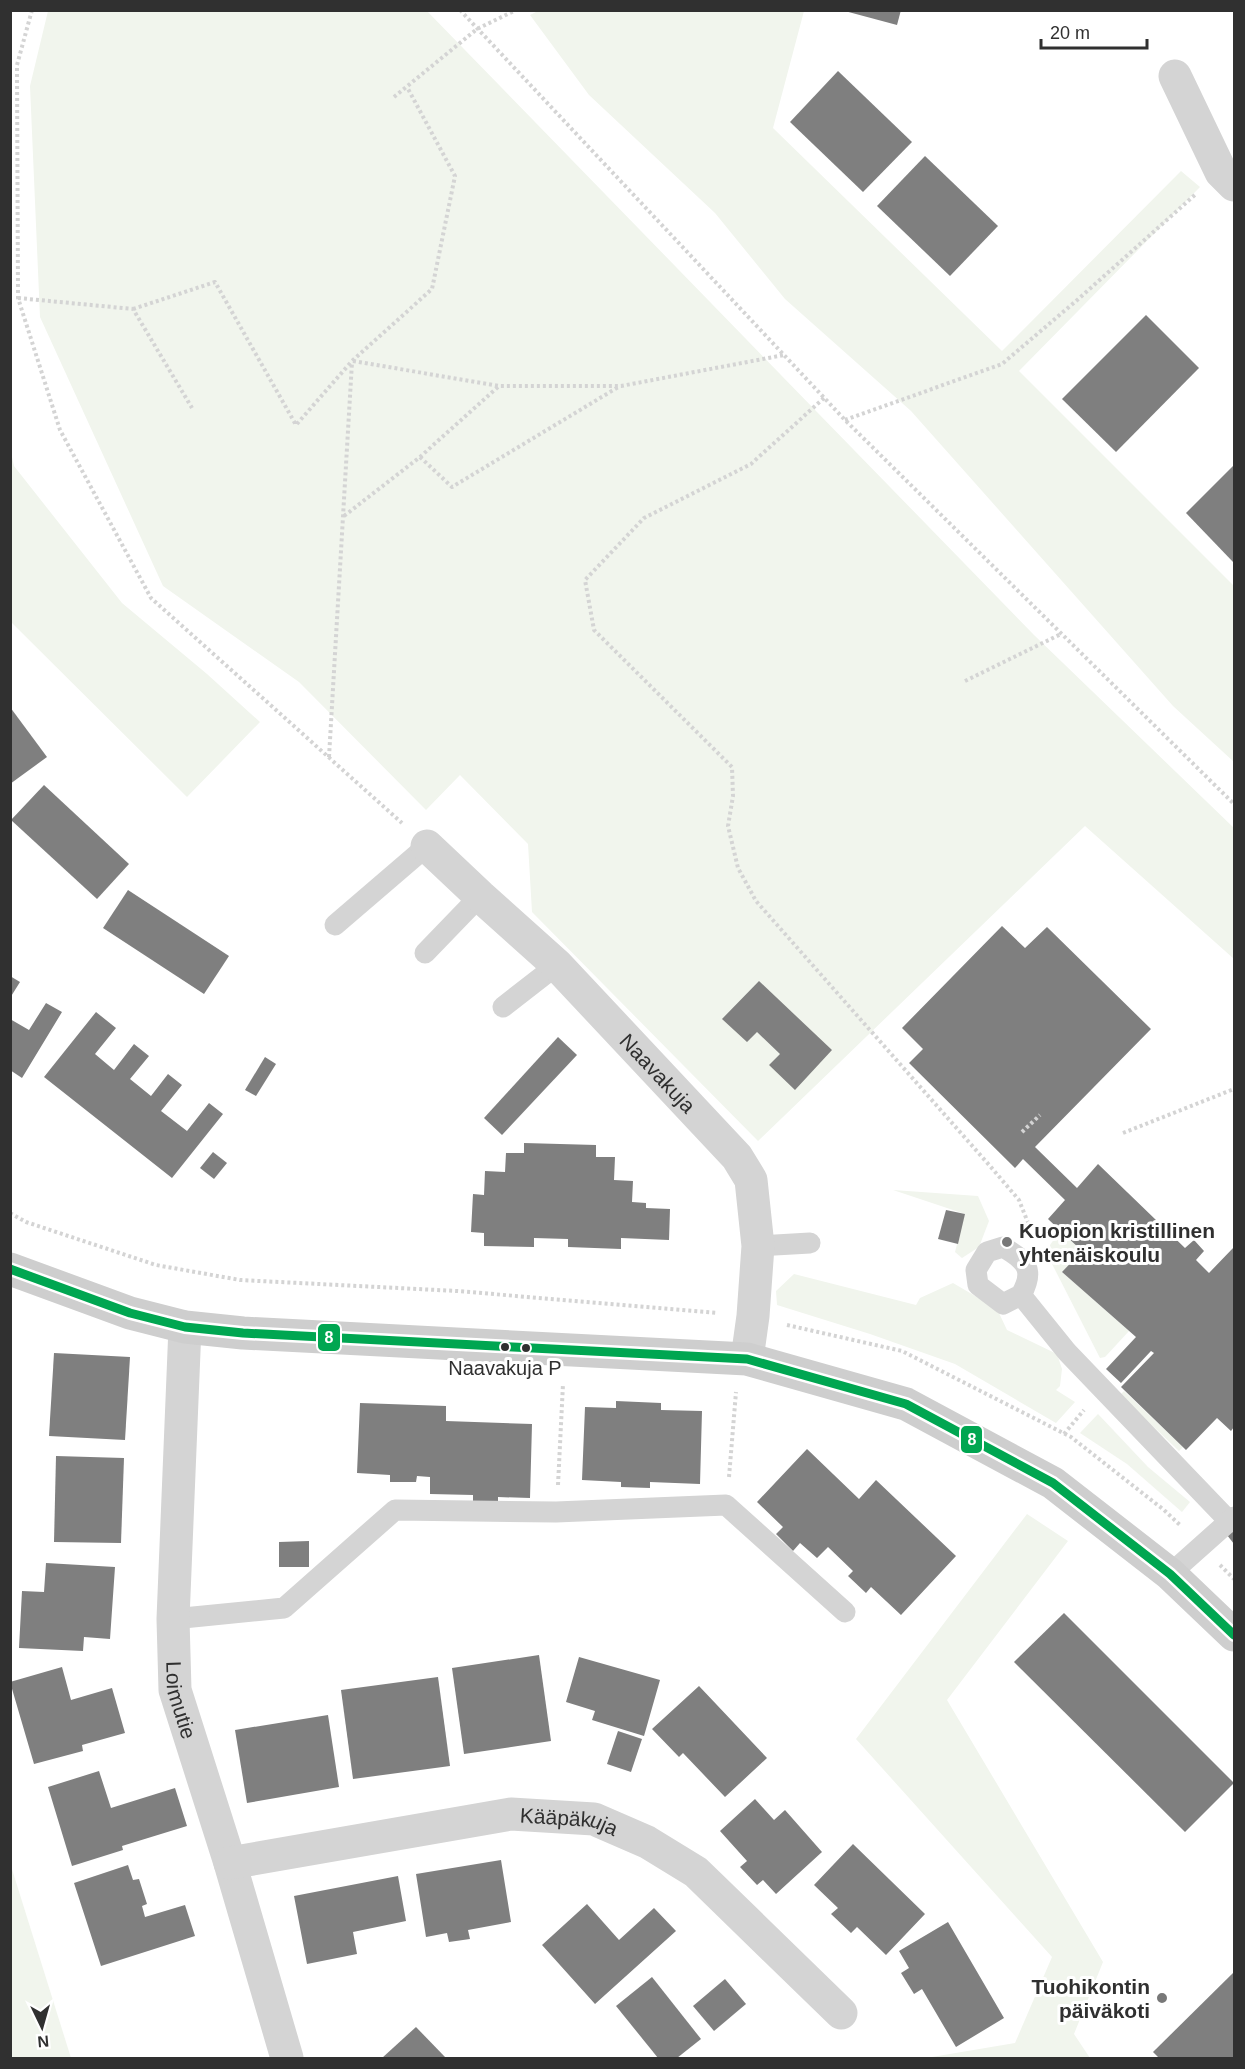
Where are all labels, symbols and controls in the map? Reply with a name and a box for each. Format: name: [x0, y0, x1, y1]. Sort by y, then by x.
scale bar: [1041, 12, 1148, 50]
text: 20 m: [1050, 23, 1090, 43]
street label: Naavakuja: [616, 1029, 701, 1117]
place label: Kuopion kristillinen yhtenäiskoulu: [1019, 1219, 1215, 1266]
marker: Kuopion kristillinen yhtenäiskoulu: [1000, 1235, 1014, 1249]
line badge: 8: [317, 1323, 341, 1352]
text: 8: [325, 1329, 334, 1346]
marker: Naavakuja P: [499, 1341, 511, 1353]
unlabelled marker: [520, 1342, 532, 1354]
place label: Naavakuja P: [448, 1357, 562, 1379]
line badge: 8: [960, 1425, 983, 1454]
text: 8: [968, 1431, 977, 1448]
street label: Loimutie: [163, 1661, 201, 1742]
street label: Kääpäkuja: [519, 1803, 622, 1840]
place label: Tuohikontin päiväkoti: [1031, 1975, 1150, 2022]
marker: Tuohikontin päiväkoti: [1155, 1991, 1169, 2005]
north arrow: [12, 1997, 72, 2057]
text: N: [37, 2032, 50, 2050]

